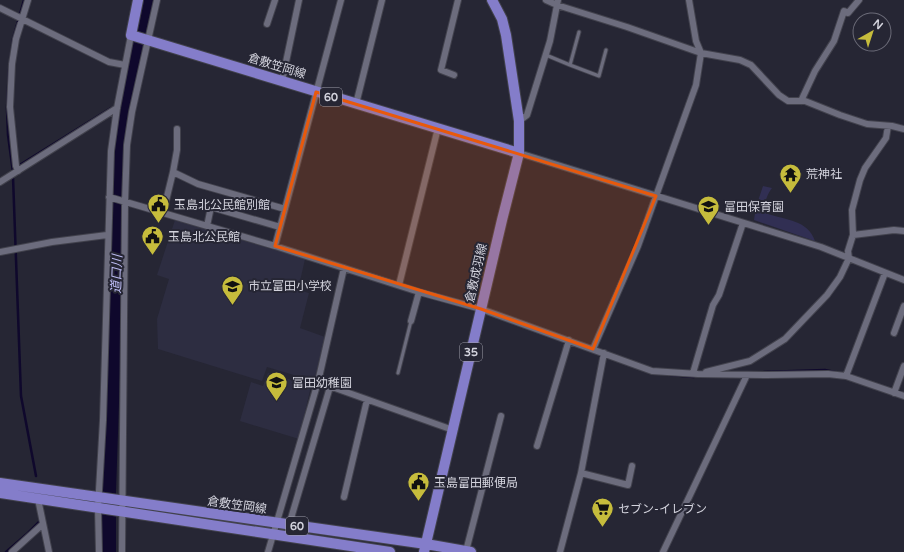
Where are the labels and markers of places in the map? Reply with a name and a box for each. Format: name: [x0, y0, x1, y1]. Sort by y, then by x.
temple icon: 荒神社: [777, 161, 803, 194]
place label: 荒神社: [806, 167, 842, 181]
public building icon: 玉島北公民館別館: [146, 192, 172, 225]
school or university icon: 富田保育園: [695, 194, 721, 227]
place label: 玉島北公民館別館: [174, 198, 270, 212]
place label: 富田保育園: [724, 200, 784, 214]
public building icon: 玉島北公民館: [139, 224, 165, 257]
place label: 玉島北公民館: [168, 230, 240, 244]
school or university icon: 市立富田小学校: [220, 273, 246, 306]
place label: 市立富田小学校: [248, 279, 332, 293]
school or university icon: 富田幼稚園: [263, 370, 289, 403]
place label: 富田幼稚園: [292, 376, 352, 390]
public building icon: 玉島富田郵便局: [406, 470, 432, 503]
place label: 玉島富田郵便局: [434, 476, 518, 490]
supermarket icon: セブン-イレブン: [590, 496, 616, 529]
place label: セブン-イレブン: [618, 502, 707, 516]

